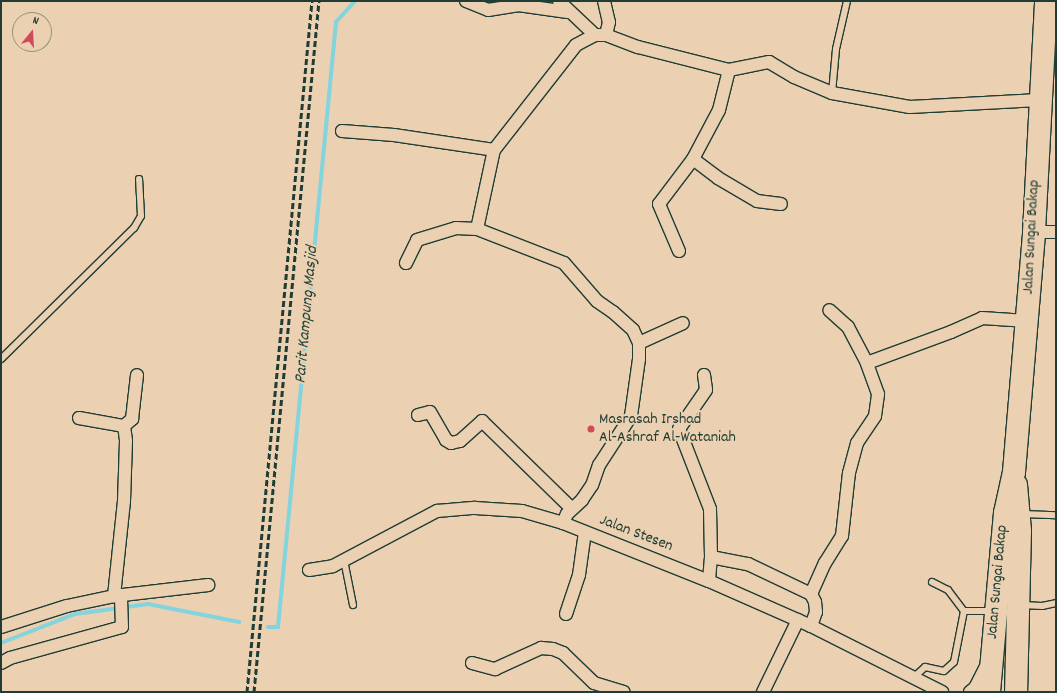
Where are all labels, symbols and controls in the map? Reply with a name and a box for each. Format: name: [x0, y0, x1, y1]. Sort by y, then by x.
north arrow: [12, 12, 52, 52]
text: N: [30, 13, 40, 30]
street label: Jalan Sungai Bakap: [1019, 179, 1045, 295]
water label: Parit Kampung Masjid: [292, 245, 324, 385]
place label: Masrasah Irshad Al-Ashraf Al-Wataniah: [599, 410, 736, 448]
marker: Masrasah Irshad Al-Ashraf Al-Wataniah: [586, 424, 596, 434]
street label: Jalan Stesen: [597, 511, 675, 557]
street label: Jalan Sungai Bakap: [983, 524, 1013, 640]

